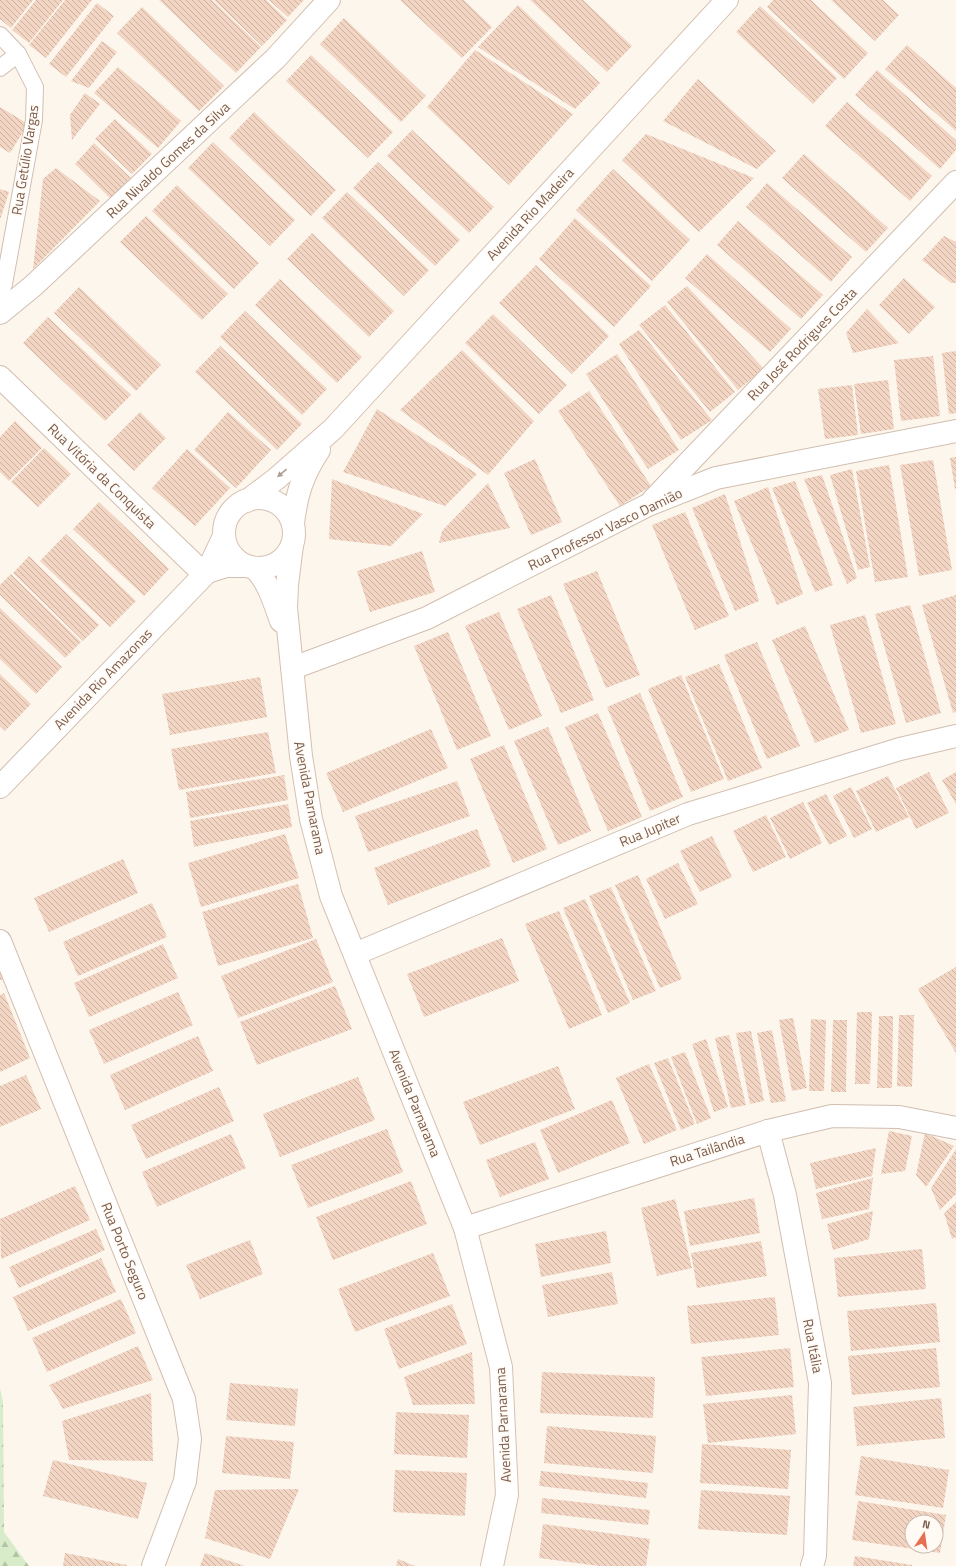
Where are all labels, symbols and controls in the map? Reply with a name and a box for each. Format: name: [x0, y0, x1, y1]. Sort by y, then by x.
street label: Rua Nivaldo Gomes da Silva: [101, 96, 234, 223]
street label: Rua Getúlio Vargas: [5, 103, 44, 216]
street label: Avenida Rio Madeira: [481, 163, 578, 265]
street label: Rua José Rodrigues Costa: [742, 282, 861, 405]
street label: Rua Vitória da Conquista: [43, 418, 161, 533]
one-way arrow: [277, 468, 288, 477]
street label: Rua Professor Vasco Damião: [524, 482, 686, 575]
street label: Avenida Rio Amazonas: [49, 623, 157, 734]
street label: Avenida Parnarama: [289, 739, 332, 856]
street label: Rua Jupiter: [616, 807, 684, 852]
street label: Avenida Parnarama: [384, 1046, 447, 1160]
street label: Rua Tailândia: [667, 1128, 747, 1171]
street label: Rua Porto Seguro: [96, 1199, 155, 1303]
street label: Rua Itália: [798, 1317, 829, 1375]
street label: Avenida Parnarama: [489, 1367, 516, 1483]
north arrow: [904, 1514, 944, 1554]
text: N: [921, 1516, 932, 1533]

